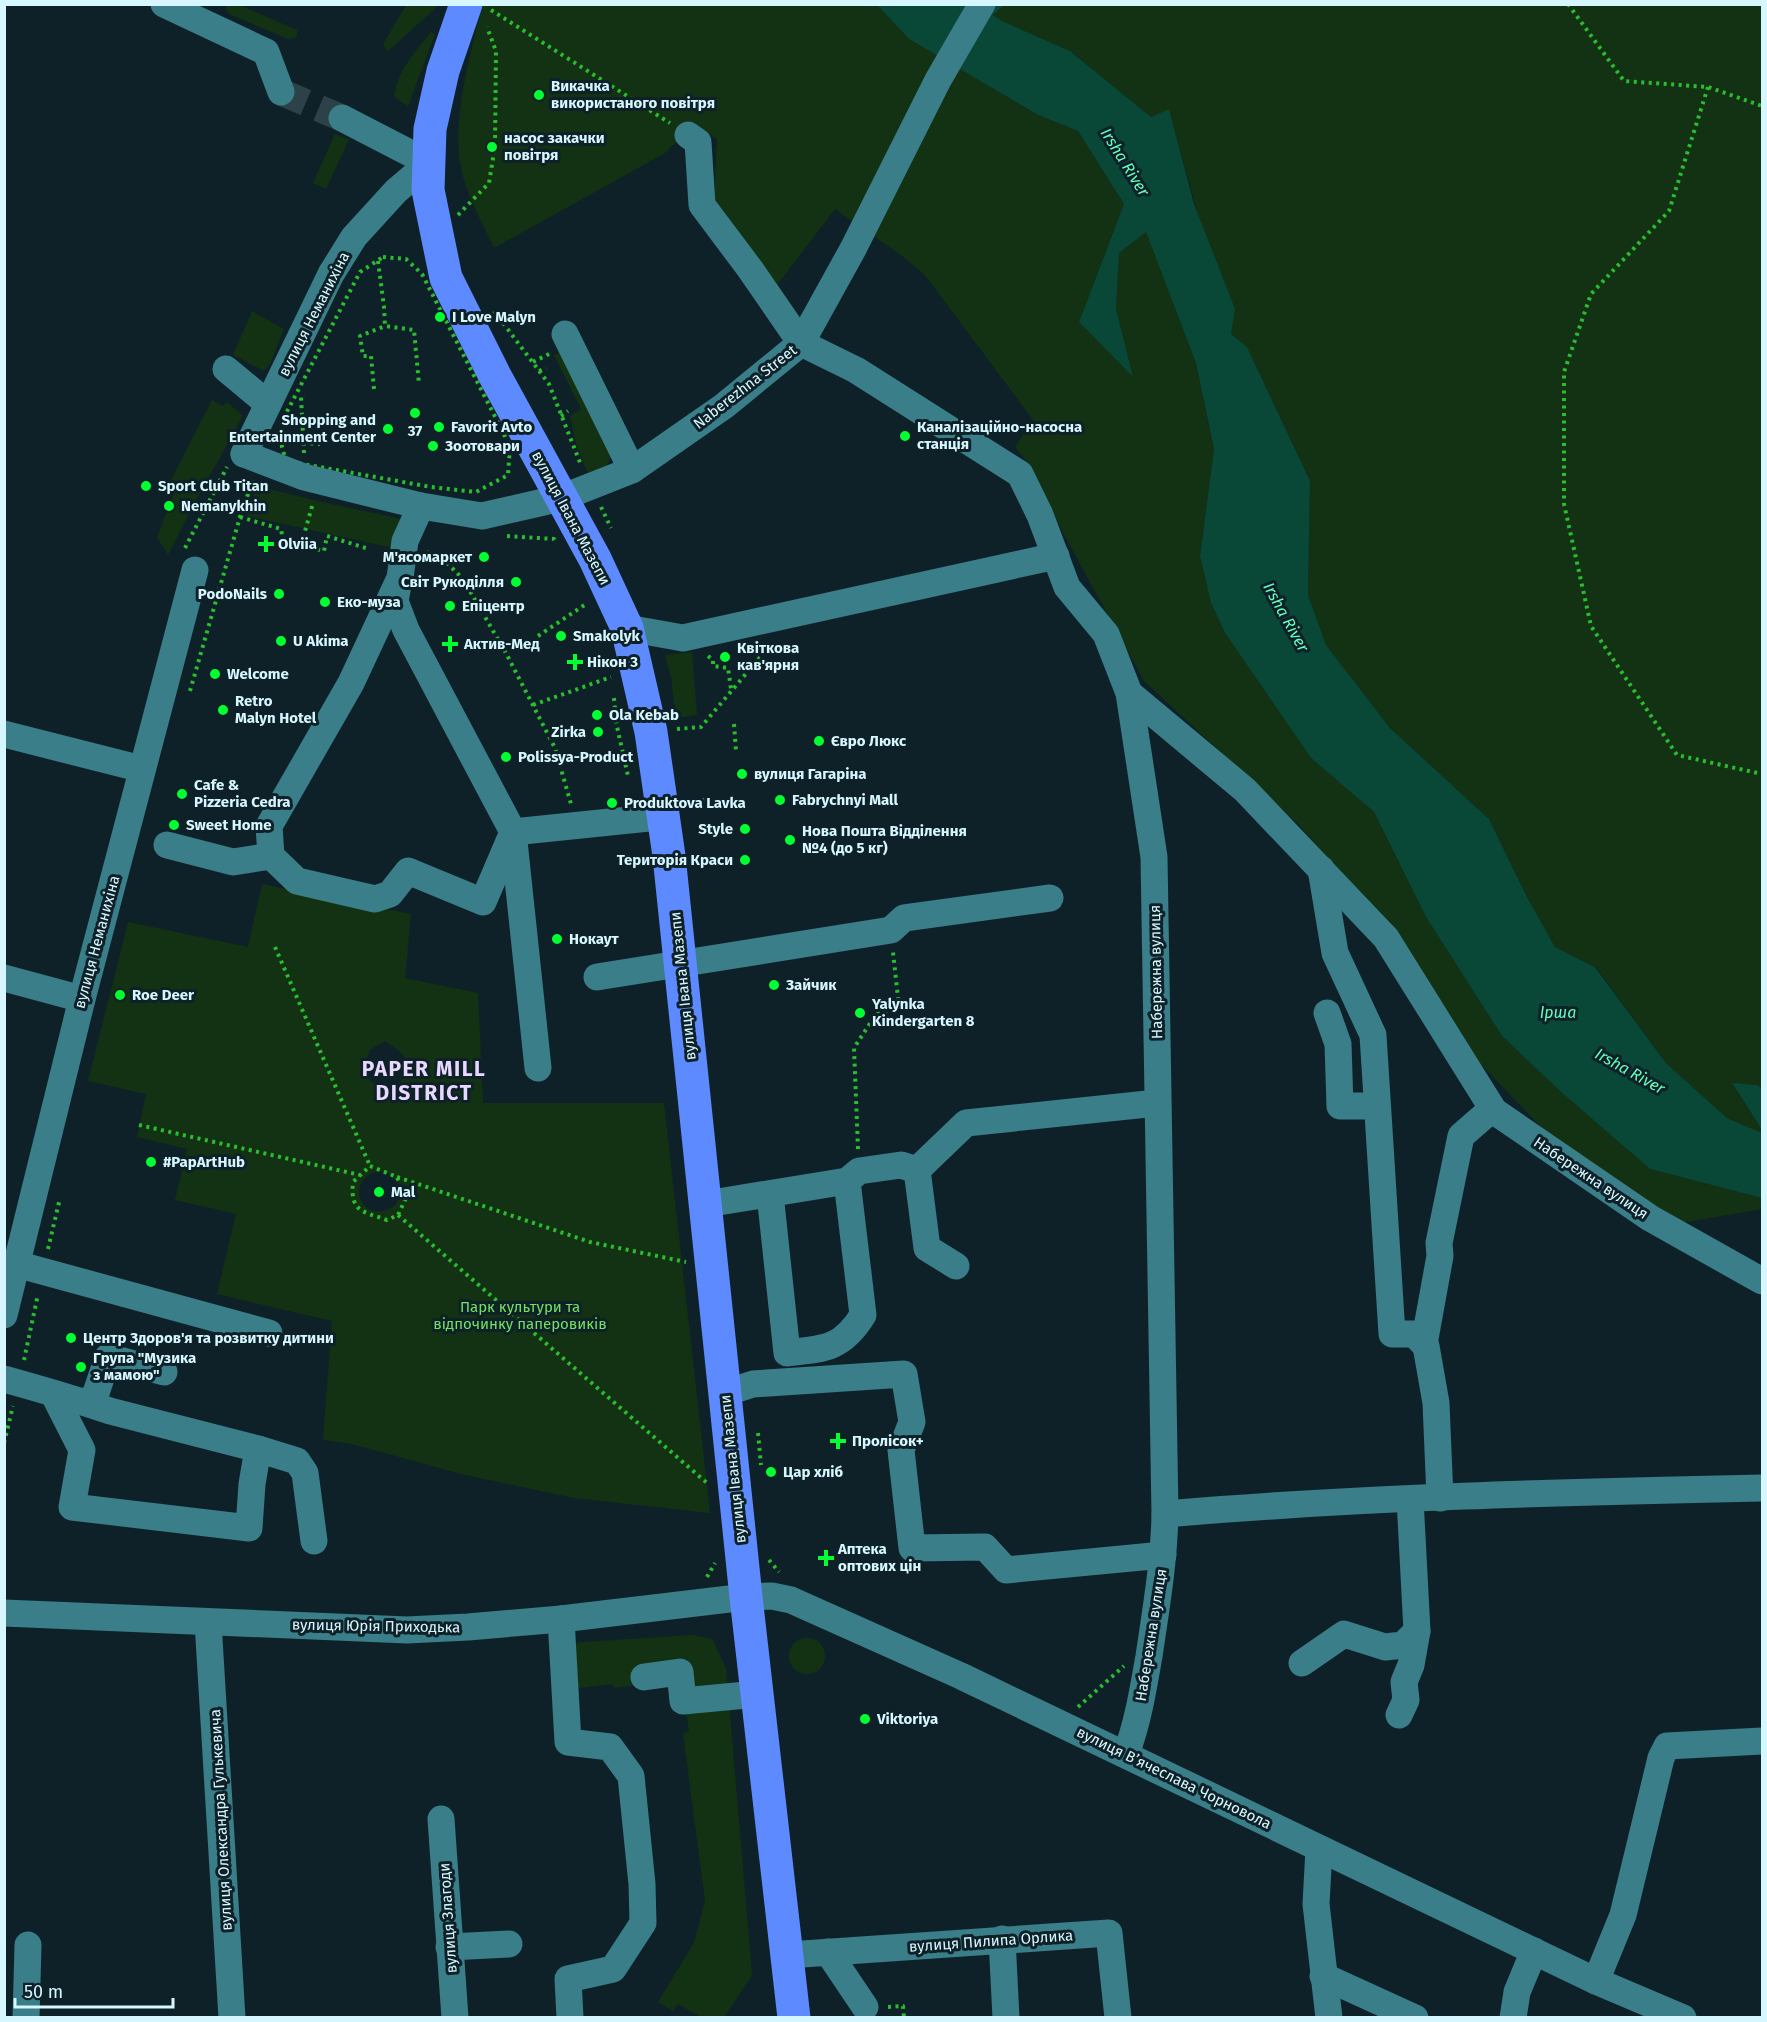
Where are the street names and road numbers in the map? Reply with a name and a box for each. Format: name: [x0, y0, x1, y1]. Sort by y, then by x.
street label: вулиця Неманихіна: [275, 249, 353, 379]
street label: Naberezhna Street: [690, 341, 801, 433]
street label: вулиця Івана Мазепи: [528, 448, 614, 588]
street label: вулиця Неманихіна: [71, 873, 123, 1011]
street label: Набережна вулиця: [1146, 905, 1166, 1039]
street label: вулиця Івана Мазепи: [666, 911, 700, 1061]
street label: Набережна вулиця: [1530, 1133, 1652, 1223]
street label: вулиця Івана Мазепи: [716, 1394, 750, 1544]
street label: Набережна вулиця: [1132, 1567, 1170, 1703]
street label: вулиця Юрія Приходька: [292, 1616, 460, 1636]
street label: вулиця Олександра Гулькевича: [206, 1709, 236, 1931]
street label: вулиця Вʼячеслава Чорновола: [1074, 1723, 1274, 1833]
street label: вулиця Злагоди: [435, 1862, 461, 1974]
street label: вулиця Пилипа Орлика: [908, 1926, 1074, 1956]

